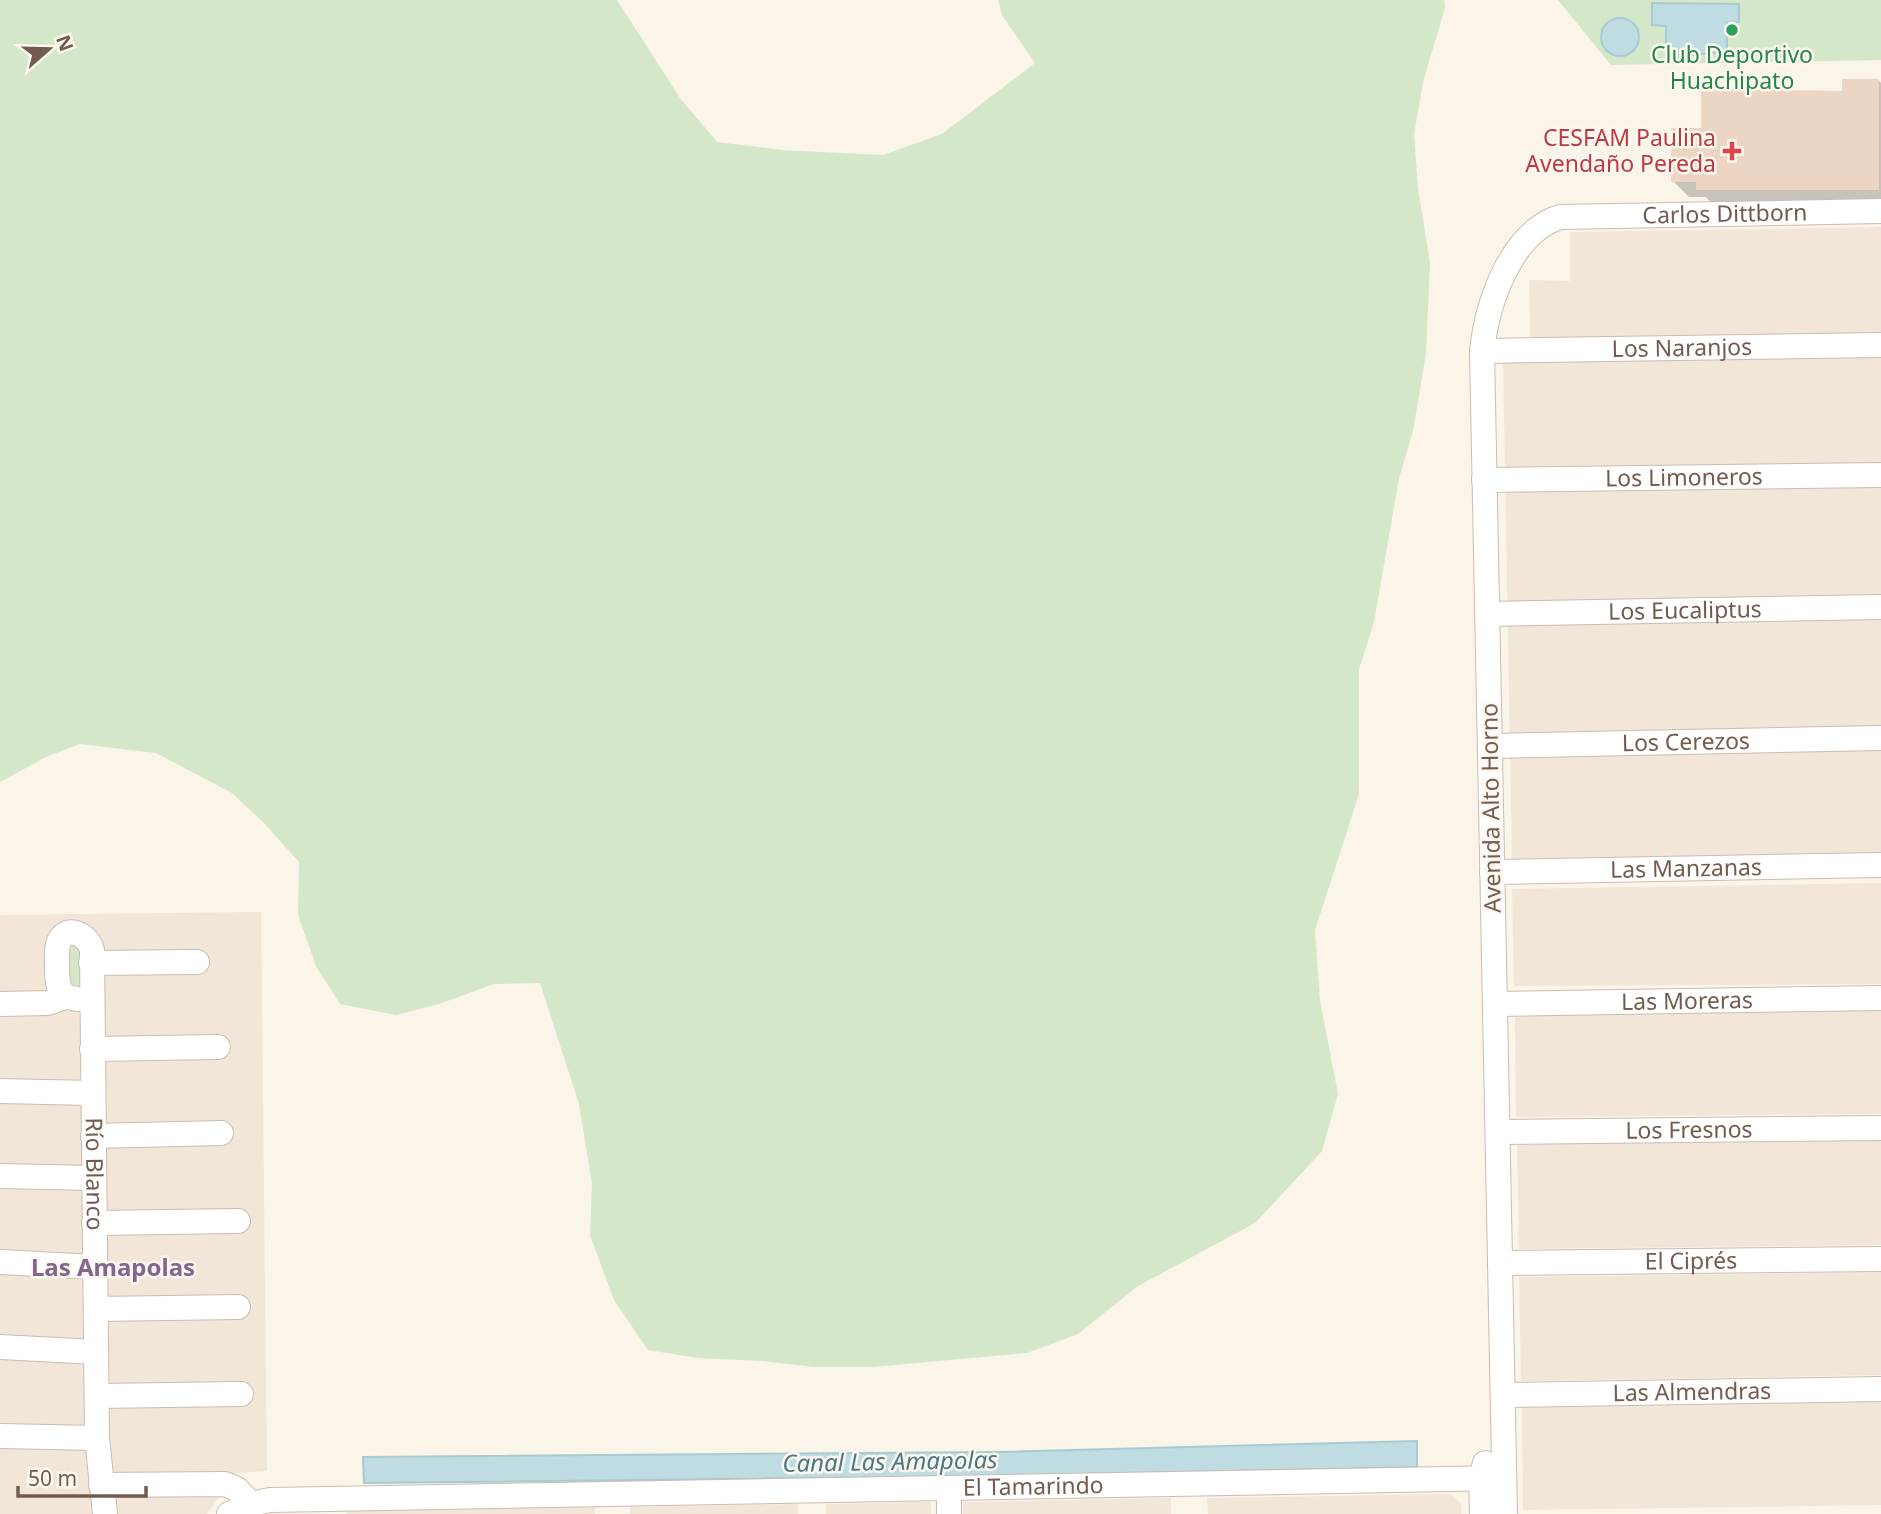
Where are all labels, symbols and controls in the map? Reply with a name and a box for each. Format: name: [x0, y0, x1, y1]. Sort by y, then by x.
north arrow: [14, 14, 84, 84]
marker: Club Deportivo Huachipato: [1724, 22, 1740, 38]
text: N: [50, 31, 80, 55]
place label: Club Deportivo Huachipato: [1651, 38, 1813, 96]
place label: CESFAM Paulina Avendaño Pereda: [1525, 121, 1716, 179]
marker: CESFAM Paulina Avendaño Pereda: [1722, 141, 1742, 161]
street label: Carlos Dittborn: [1642, 195, 1808, 230]
street label: Los Naranjos: [1612, 330, 1752, 364]
street label: Los Limoneros: [1605, 459, 1763, 493]
street label: Los Eucaliptus: [1608, 592, 1762, 627]
street label: Avenida Alto Horno: [1472, 703, 1508, 913]
street label: Los Cerezos: [1622, 724, 1750, 758]
street label: Las Manzanas: [1610, 850, 1762, 885]
street label: Las Moreras: [1621, 983, 1753, 1017]
street label: Los Fresnos: [1625, 1112, 1753, 1146]
street label: Río Blanco: [79, 1117, 112, 1231]
street label: El Ciprés: [1645, 1244, 1737, 1276]
district label: Las Amapolas: [31, 1250, 195, 1283]
street label: Las Almendras: [1612, 1374, 1771, 1408]
water label: Canal Las Amapolas: [782, 1442, 998, 1479]
scale bar: [18, 1454, 145, 1498]
text: 50 m: [28, 1464, 77, 1492]
street label: El Tamarindo: [963, 1468, 1104, 1503]

